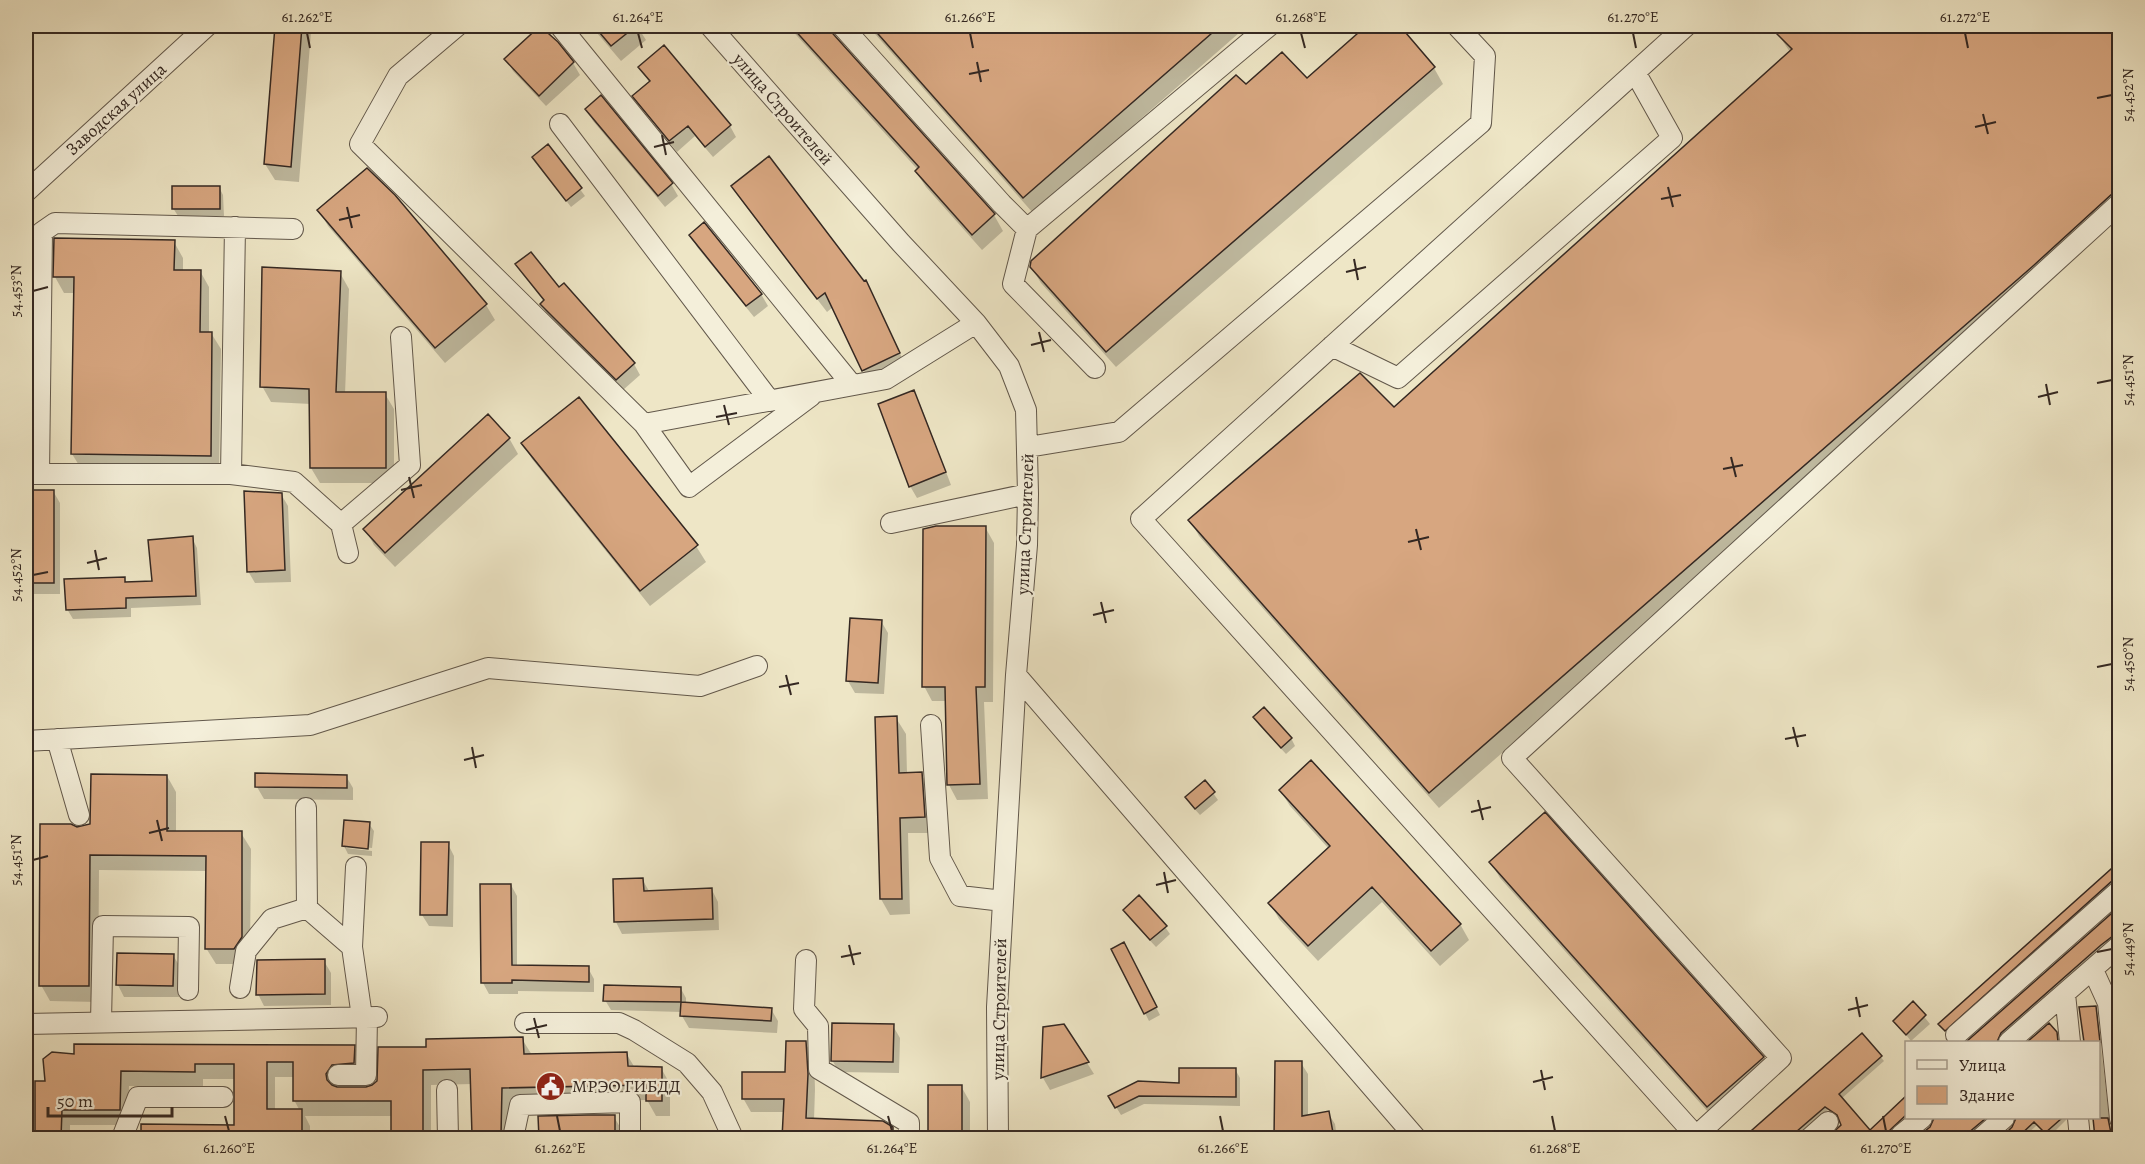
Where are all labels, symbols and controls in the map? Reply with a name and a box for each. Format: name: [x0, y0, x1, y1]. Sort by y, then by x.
text: 61.262°E: [281, 7, 333, 27]
text: 61.264°E: [613, 7, 663, 27]
text: 61.266°E: [944, 7, 996, 27]
text: 61.268°E: [1275, 7, 1327, 27]
text: 61.270°E: [1607, 7, 1659, 27]
text: 61.272°E: [1940, 7, 1990, 27]
street label: улица Строителей: [727, 47, 839, 170]
street label: Заводская улица: [61, 57, 172, 161]
text: 54.452°N: [2118, 68, 2138, 122]
text: 54.453°N: [6, 264, 26, 317]
text: 54.451°N: [2118, 354, 2138, 406]
street label: улица Строителей: [1010, 453, 1039, 596]
text: 54.452°N: [6, 548, 26, 602]
text: 54.450°N: [2118, 637, 2138, 691]
text: 54.451°N: [6, 834, 26, 886]
text: 54.449°N: [2118, 922, 2138, 976]
street label: улица Строителей: [986, 938, 1012, 1081]
legend: [1905, 1041, 2100, 1119]
text: Улица: [1959, 1053, 2007, 1077]
public building icon: МРЭО ГИБДД: [535, 1070, 567, 1102]
place label: МРЭО ГИБДД: [572, 1074, 680, 1098]
scale bar: [48, 1080, 172, 1118]
text: Здание: [1959, 1083, 2015, 1107]
text: 50 m: [57, 1089, 93, 1113]
text: 61.260°E: [203, 1138, 255, 1158]
text: 61.262°E: [534, 1138, 586, 1158]
text: 61.264°E: [867, 1138, 917, 1158]
text: 61.266°E: [1197, 1138, 1249, 1158]
text: 61.268°E: [1529, 1138, 1581, 1158]
text: 61.270°E: [1860, 1138, 1912, 1158]

